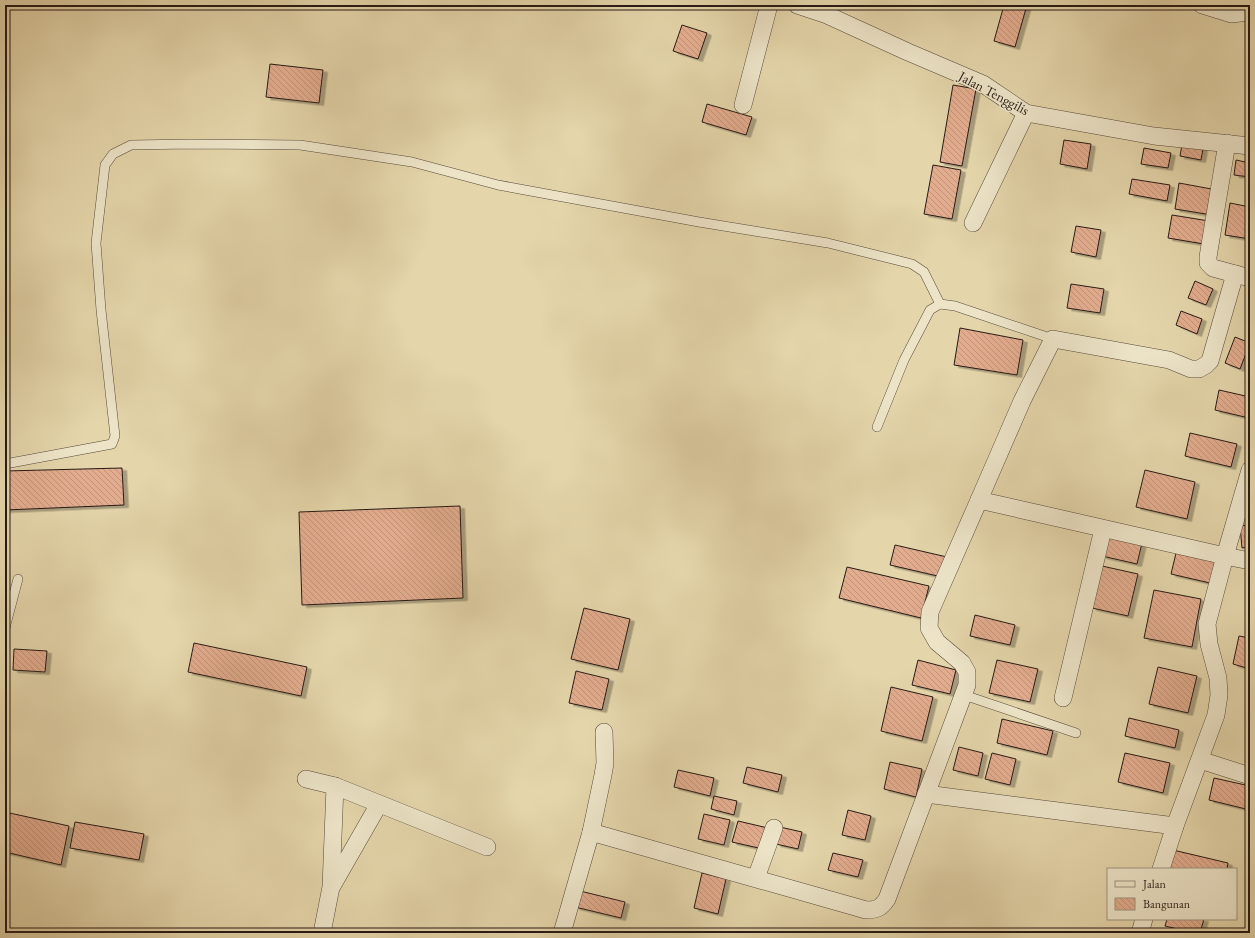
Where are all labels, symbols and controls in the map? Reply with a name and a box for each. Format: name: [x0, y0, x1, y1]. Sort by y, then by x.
street label: Jalan Tenggilis: [955, 66, 1033, 119]
legend: [1107, 868, 1237, 920]
text: Jalan: [1142, 876, 1167, 892]
text: Bangunan: [1143, 896, 1191, 912]

